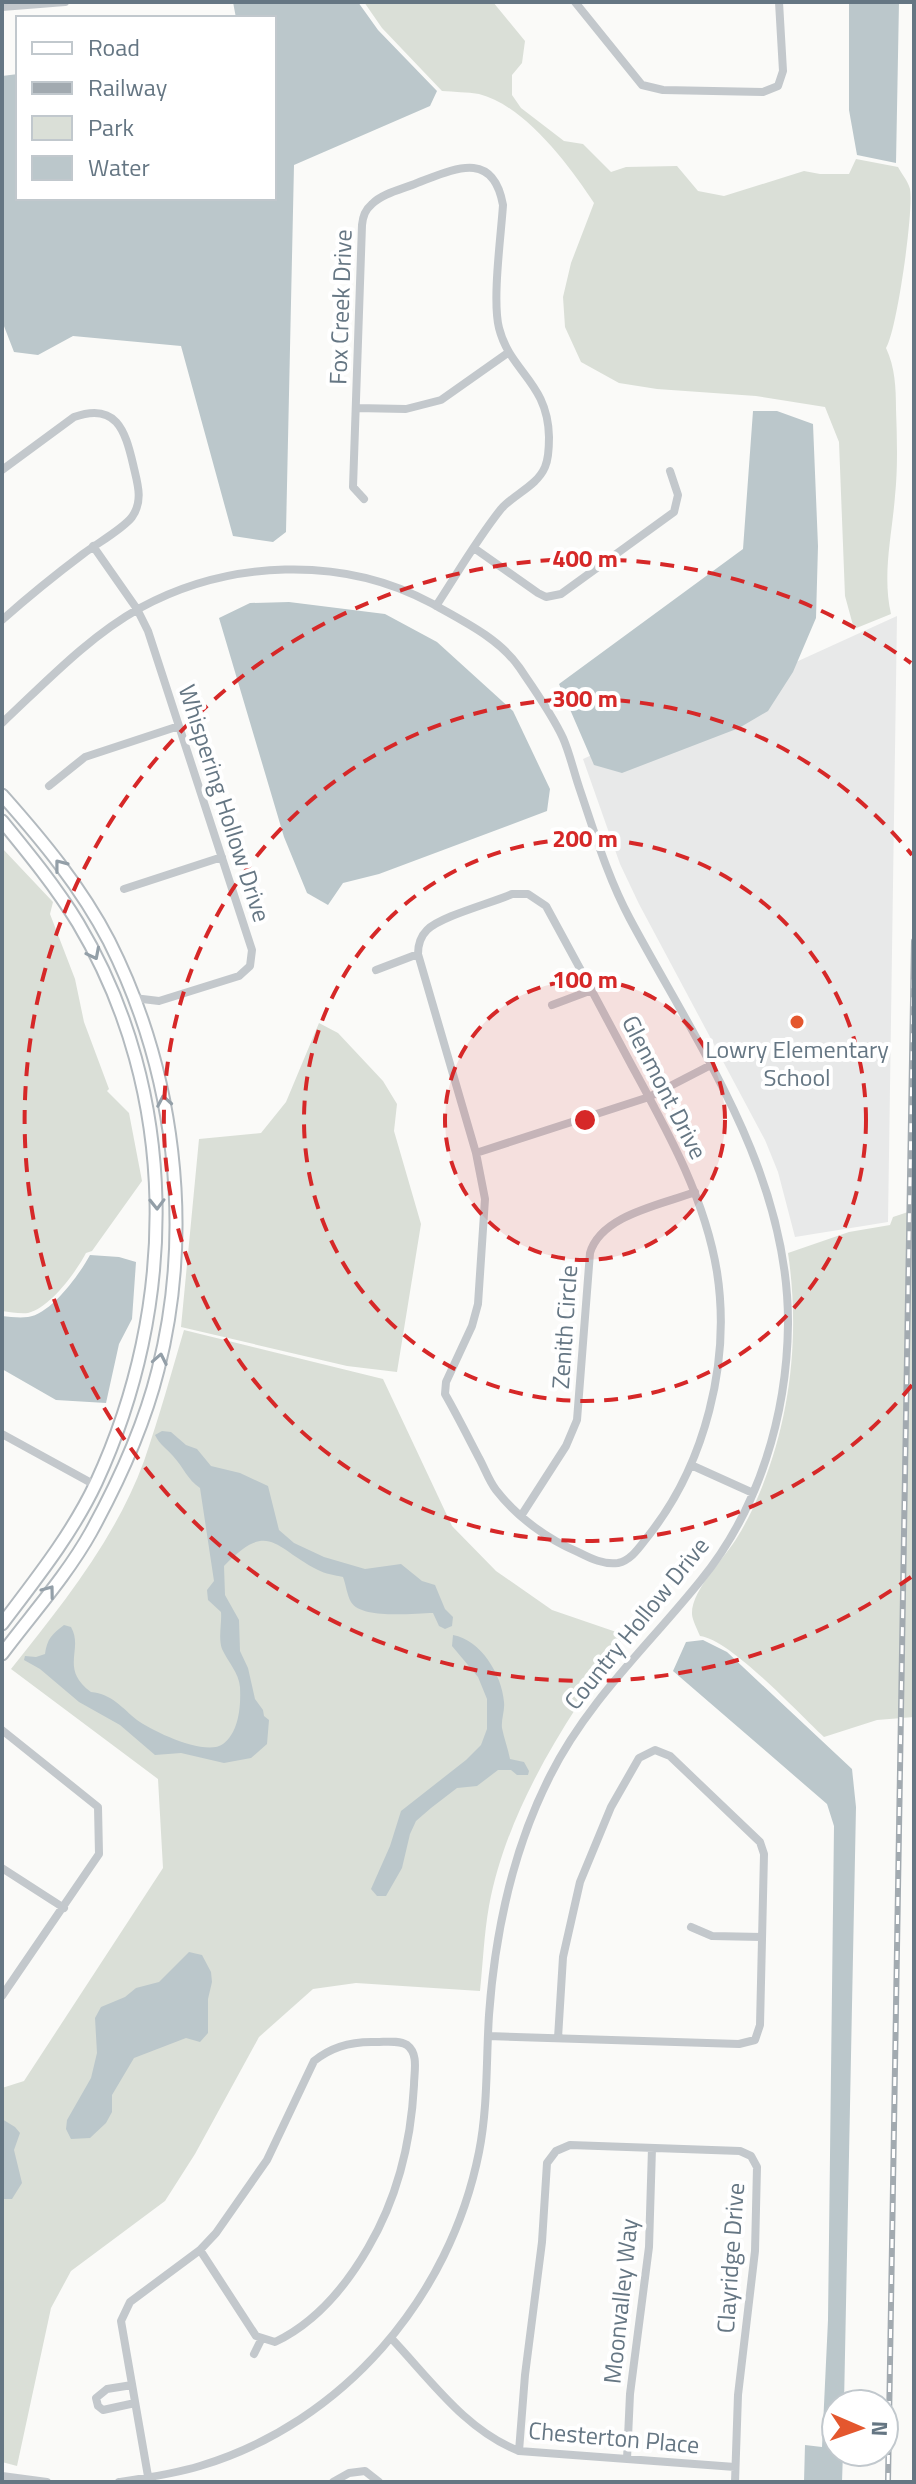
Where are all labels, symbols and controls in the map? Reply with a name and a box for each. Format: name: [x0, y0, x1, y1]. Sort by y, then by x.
legend: [16, 16, 276, 200]
text: Road: [88, 29, 140, 65]
text: Railway: [88, 69, 168, 105]
text: Park: [88, 109, 134, 145]
text: Water: [88, 149, 150, 185]
street label: Fox Creek Drive: [319, 229, 361, 385]
text: 400 m: [552, 540, 618, 576]
street label: Whispering Hollow Drive: [170, 680, 280, 926]
text: 300 m: [552, 680, 618, 716]
text: 200 m: [552, 820, 618, 856]
one-way arrow: [56, 859, 70, 874]
one-way arrow: [84, 946, 99, 961]
text: 100 m: [552, 961, 618, 997]
street label: Glenmont Drive: [613, 1009, 717, 1165]
marker: Lowry Elementary School: [788, 1013, 806, 1031]
place label: Lowry Elementary School: [705, 1031, 889, 1095]
one-way arrow: [156, 1094, 173, 1107]
centre of rings: [571, 1106, 599, 1134]
one-way arrow: [148, 1198, 166, 1211]
street label: Zenith Circle: [542, 1264, 586, 1390]
one-way arrow: [151, 1352, 168, 1366]
street label: Country Hollow Drive: [555, 1529, 717, 1717]
one-way arrow: [40, 1586, 54, 1600]
street label: Clayridge Drive: [707, 2182, 753, 2334]
street label: Moonvalley Way: [593, 2216, 647, 2385]
north arrow: [820, 2388, 900, 2468]
street label: Chesterton Place: [527, 2412, 701, 2462]
text: N: [863, 2420, 897, 2437]

